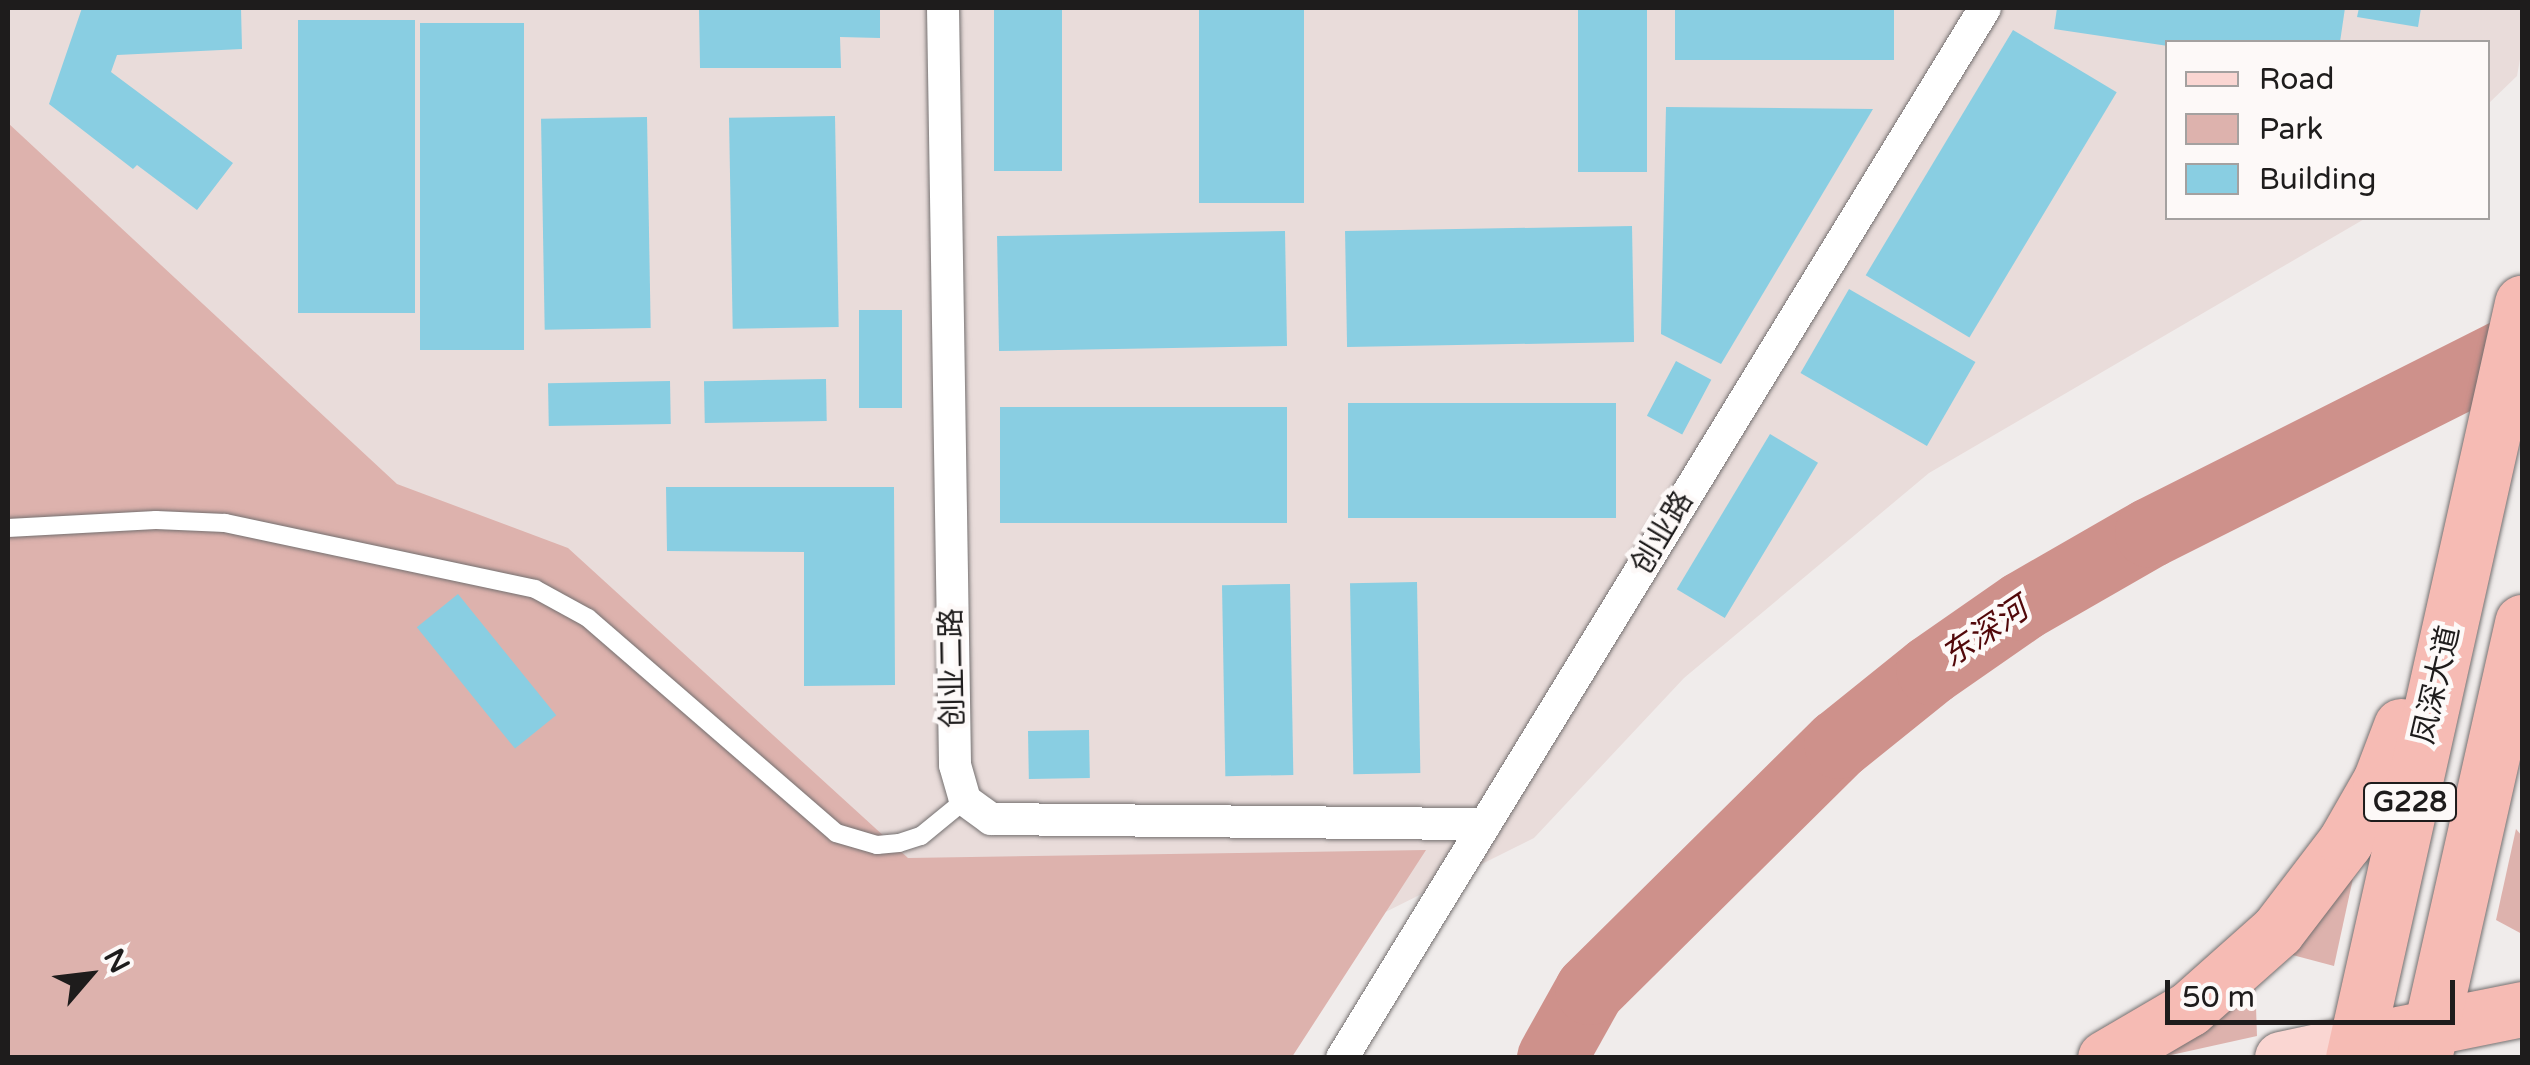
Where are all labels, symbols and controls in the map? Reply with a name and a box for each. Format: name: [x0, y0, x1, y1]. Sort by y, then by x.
legend: [2165, 40, 2490, 220]
text: Road: [2259, 61, 2334, 98]
text: Park: [2259, 111, 2323, 148]
text: Building: [2259, 161, 2376, 198]
street label: 创业路: [1624, 485, 1702, 581]
water label: 东深河: [1934, 590, 2036, 676]
street label: 创业二路: [934, 608, 972, 728]
street label: 凤深大道: [2406, 622, 2468, 748]
road number: G228: [2362, 779, 2458, 825]
north arrow: [40, 925, 140, 1025]
text: N: [96, 943, 137, 979]
scale bar: [2170, 960, 2460, 1022]
text: 50 m: [2182, 979, 2255, 1016]

